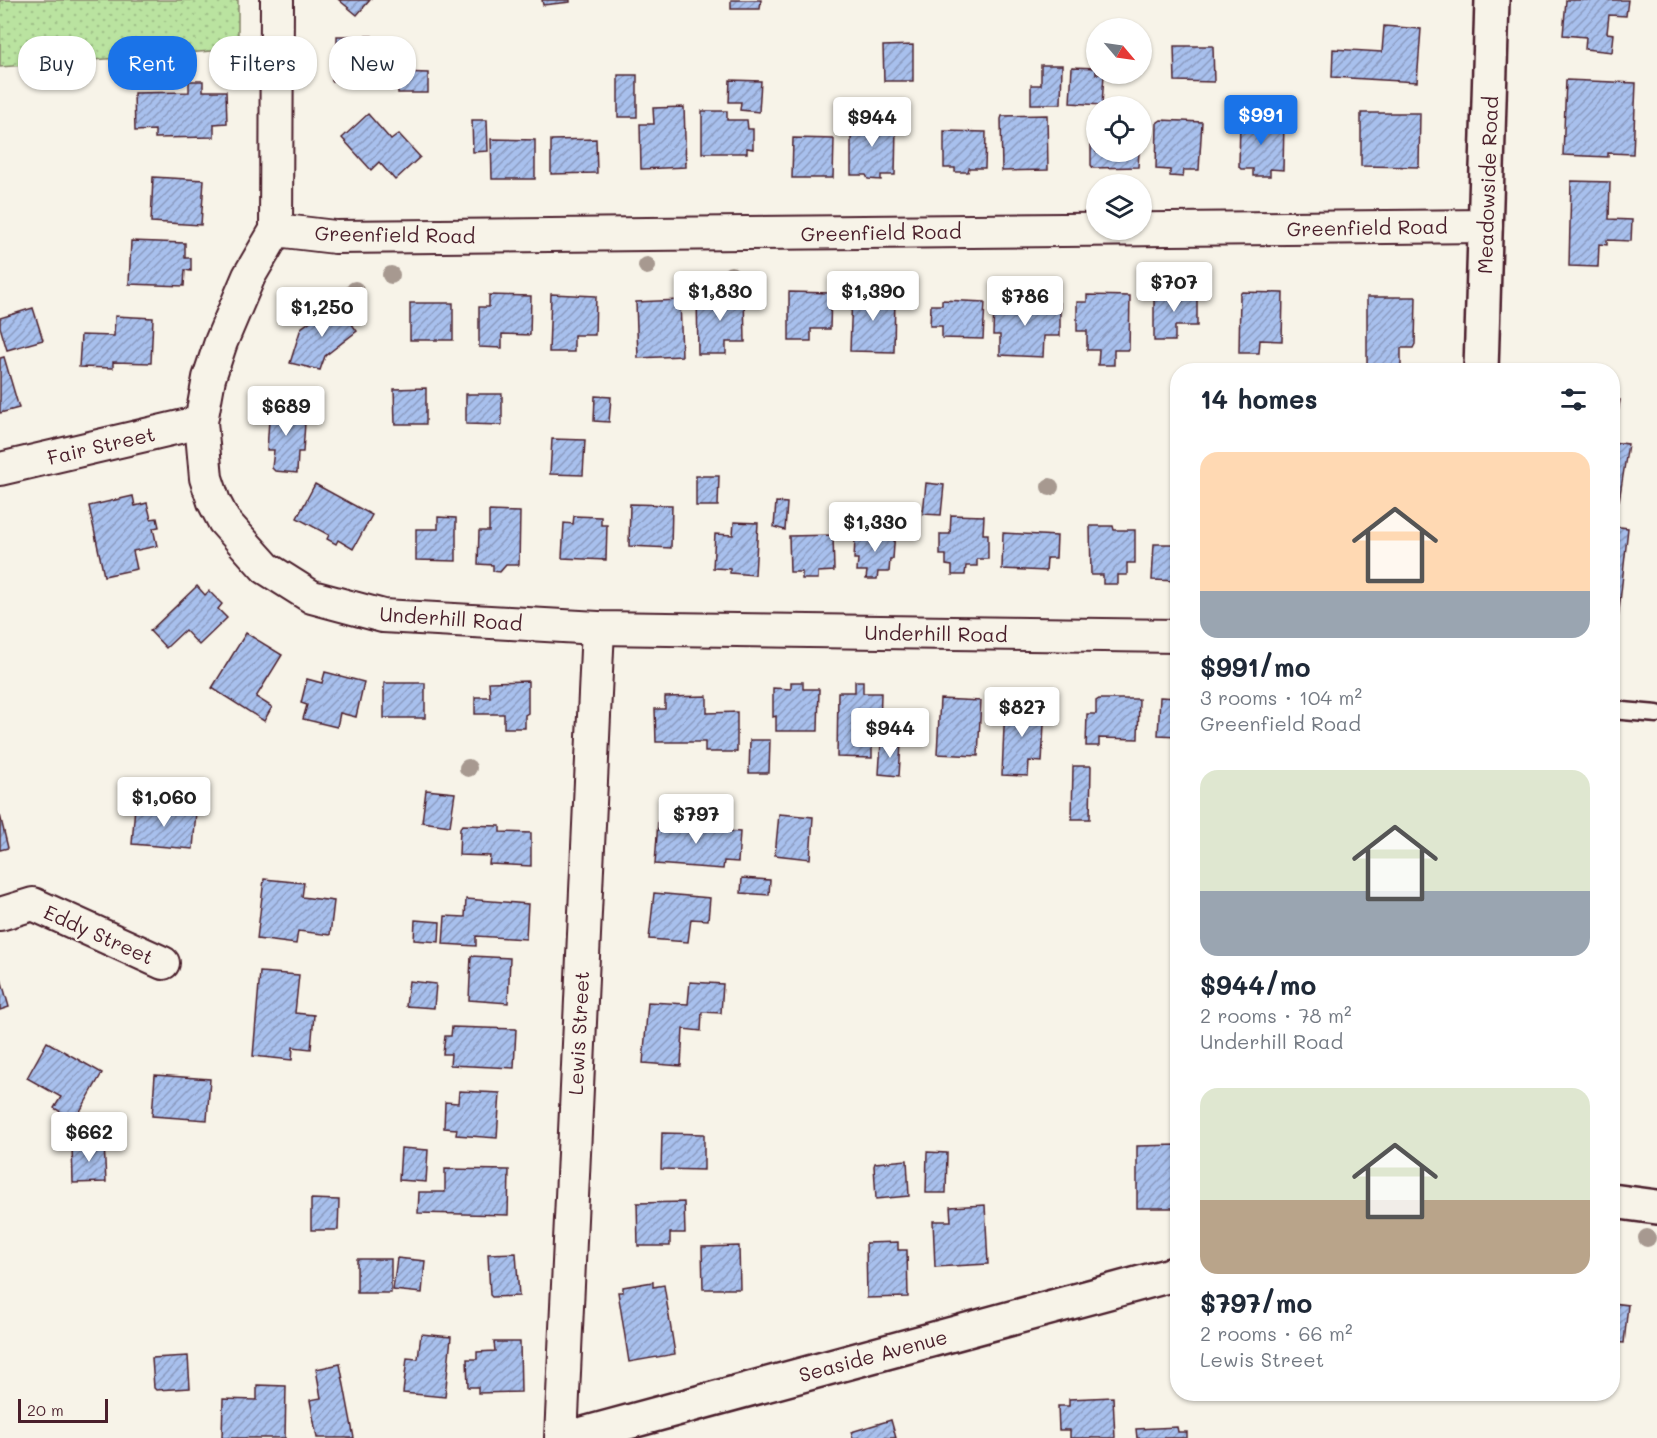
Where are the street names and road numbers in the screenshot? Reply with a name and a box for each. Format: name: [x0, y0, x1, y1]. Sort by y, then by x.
street label: Meadowside Road: [1471, 96, 1503, 274]
street label: Greenfield Road: [1286, 213, 1448, 241]
street label: Greenfield Road: [800, 218, 962, 246]
street label: Greenfield Road: [314, 220, 476, 248]
street label: Fair Street: [45, 420, 157, 470]
street label: Underhill Road: [379, 600, 523, 636]
street label: Underhill Road: [864, 619, 1008, 647]
street label: Eddy Street: [40, 898, 158, 970]
street label: Lewis Street: [562, 970, 594, 1096]
street label: Seaside Avenue: [796, 1323, 950, 1387]

